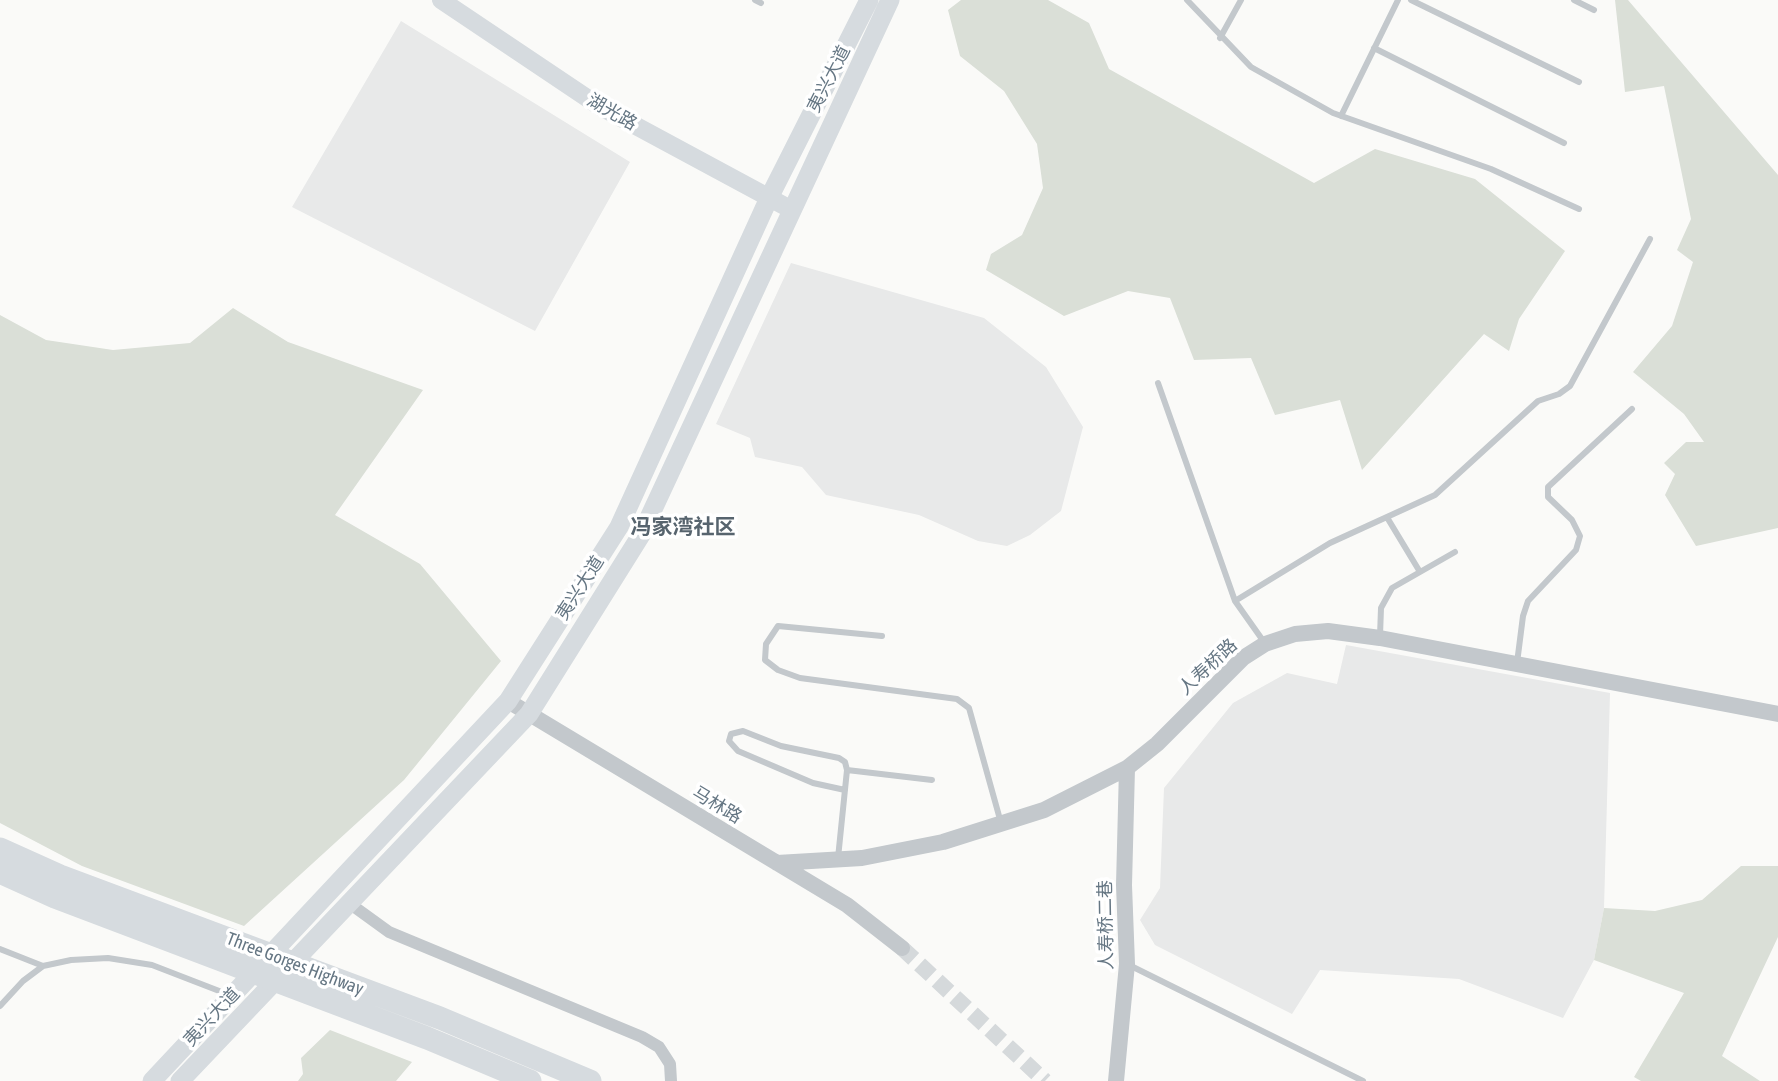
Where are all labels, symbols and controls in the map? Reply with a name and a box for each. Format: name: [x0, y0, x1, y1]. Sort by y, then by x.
street label: 夷兴大道: [803, 42, 855, 116]
street label: 湖光路: [583, 89, 641, 135]
district label: 冯家湾社区: [631, 514, 735, 540]
street label: 夷兴大道: [551, 552, 609, 624]
street label: 人寿桥路: [1174, 635, 1242, 699]
street label: 马林路: [688, 782, 746, 828]
street label: 人寿桥二巷: [1094, 880, 1118, 970]
street label: Three Gorges Highway: [224, 928, 366, 1000]
street label: 夷兴大道: [180, 983, 244, 1051]

